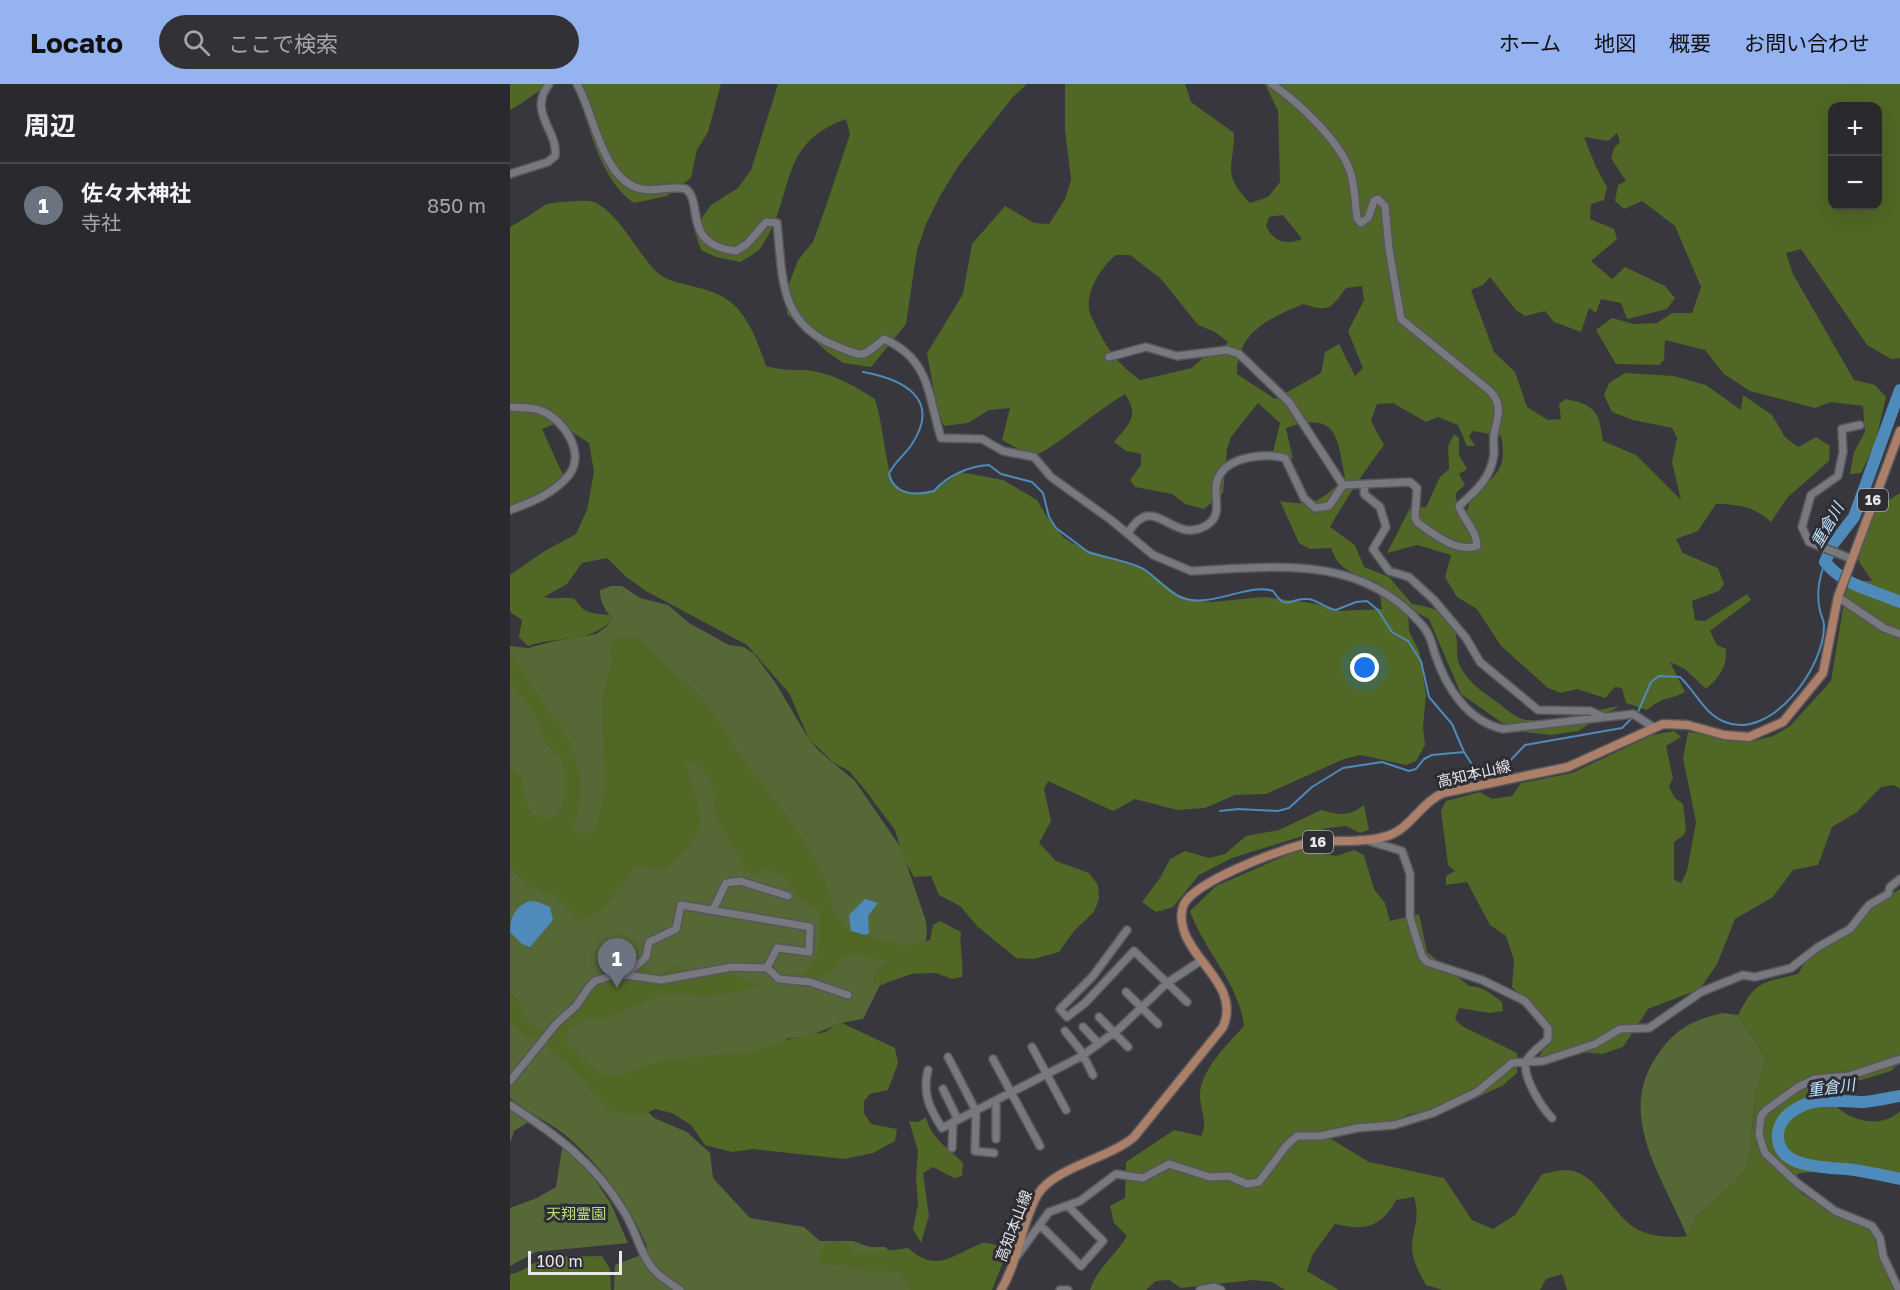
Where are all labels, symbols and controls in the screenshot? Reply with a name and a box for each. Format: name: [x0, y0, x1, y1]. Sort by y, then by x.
search box: [159, 15, 579, 69]
text: Locato: [30, 26, 123, 59]
icon: search: [180, 26, 213, 59]
text: ここで検索: [228, 30, 338, 57]
text: ホーム: [1499, 30, 1561, 56]
text: 地図: [1594, 30, 1636, 56]
text: 概要: [1669, 30, 1711, 56]
text: お問い合わせ: [1744, 30, 1870, 56]
map controls: [1828, 102, 1882, 210]
button: +: [1828, 102, 1882, 156]
text: 周辺: [24, 110, 76, 141]
button: −: [1828, 156, 1882, 210]
text: 佐々木神社: [81, 179, 191, 206]
text: 1: [38, 193, 49, 217]
text: 850 m: [427, 193, 486, 217]
text: 寺社: [81, 210, 121, 234]
road number: 16: [1858, 489, 1888, 511]
water label: 重倉川: [1806, 497, 1849, 551]
your location: [1350, 653, 1379, 682]
street label: 高知本山線: [1435, 756, 1512, 790]
road number: 16: [1303, 831, 1333, 853]
pin: 1: [598, 938, 636, 988]
water label: 重倉川: [1806, 1074, 1858, 1100]
street label: 高知本山線: [991, 1187, 1035, 1264]
park label: 天翔霊園: [546, 1204, 606, 1222]
scale bar: [528, 1248, 622, 1276]
text: 100 m: [537, 1251, 583, 1271]

